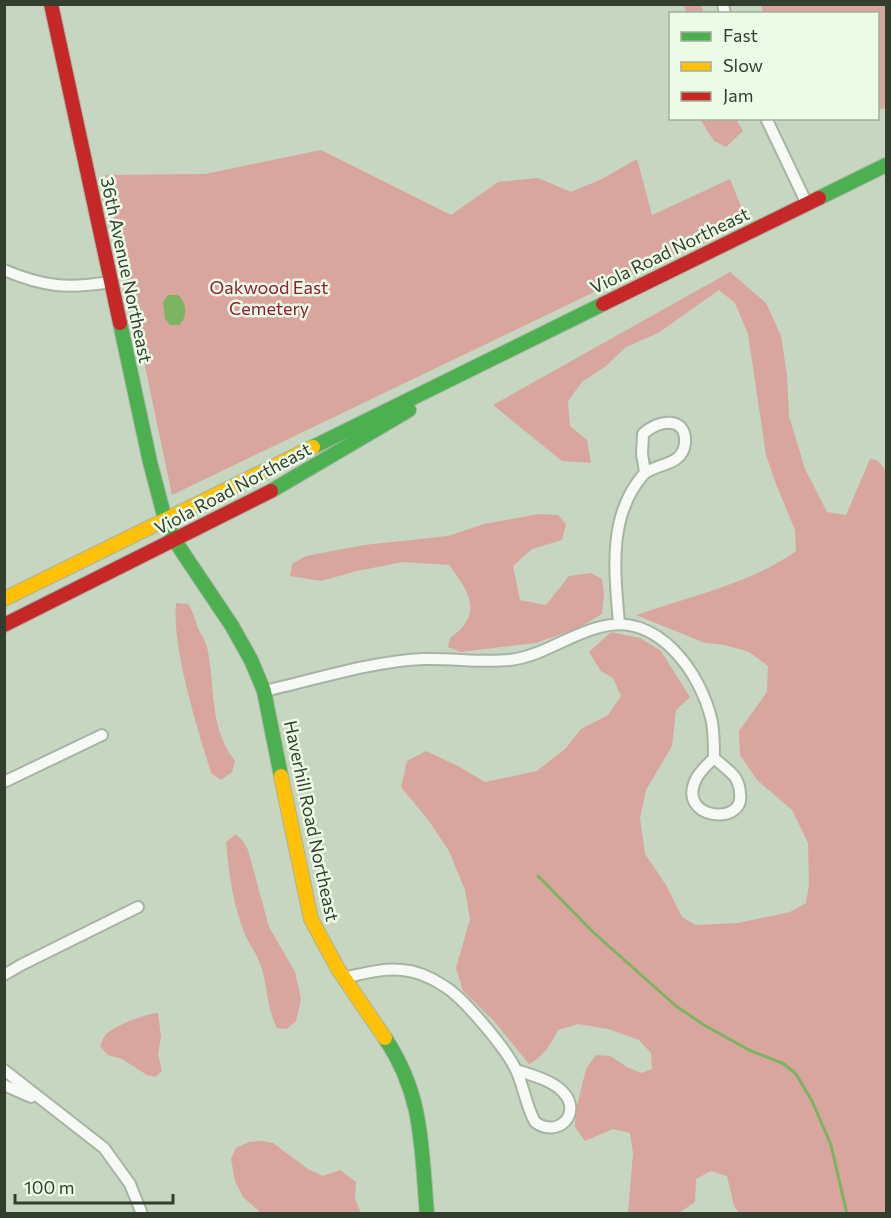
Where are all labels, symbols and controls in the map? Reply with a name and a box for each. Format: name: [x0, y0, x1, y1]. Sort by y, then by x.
legend: [669, 12, 879, 120]
text: Fast: [723, 24, 758, 46]
text: Slow: [723, 54, 763, 76]
text: Jam: [723, 84, 753, 106]
street label: 36th Avenue Northeast: [97, 175, 157, 365]
street label: Viola Road Northeast: [586, 202, 753, 298]
park label: Oakwood East Cemetery: [210, 276, 328, 319]
street label: Viola Road Northeast: [150, 437, 315, 539]
street label: Haverhill Road Northeast: [280, 718, 344, 923]
scale bar: [15, 1167, 172, 1205]
text: 100 m: [24, 1176, 74, 1198]

